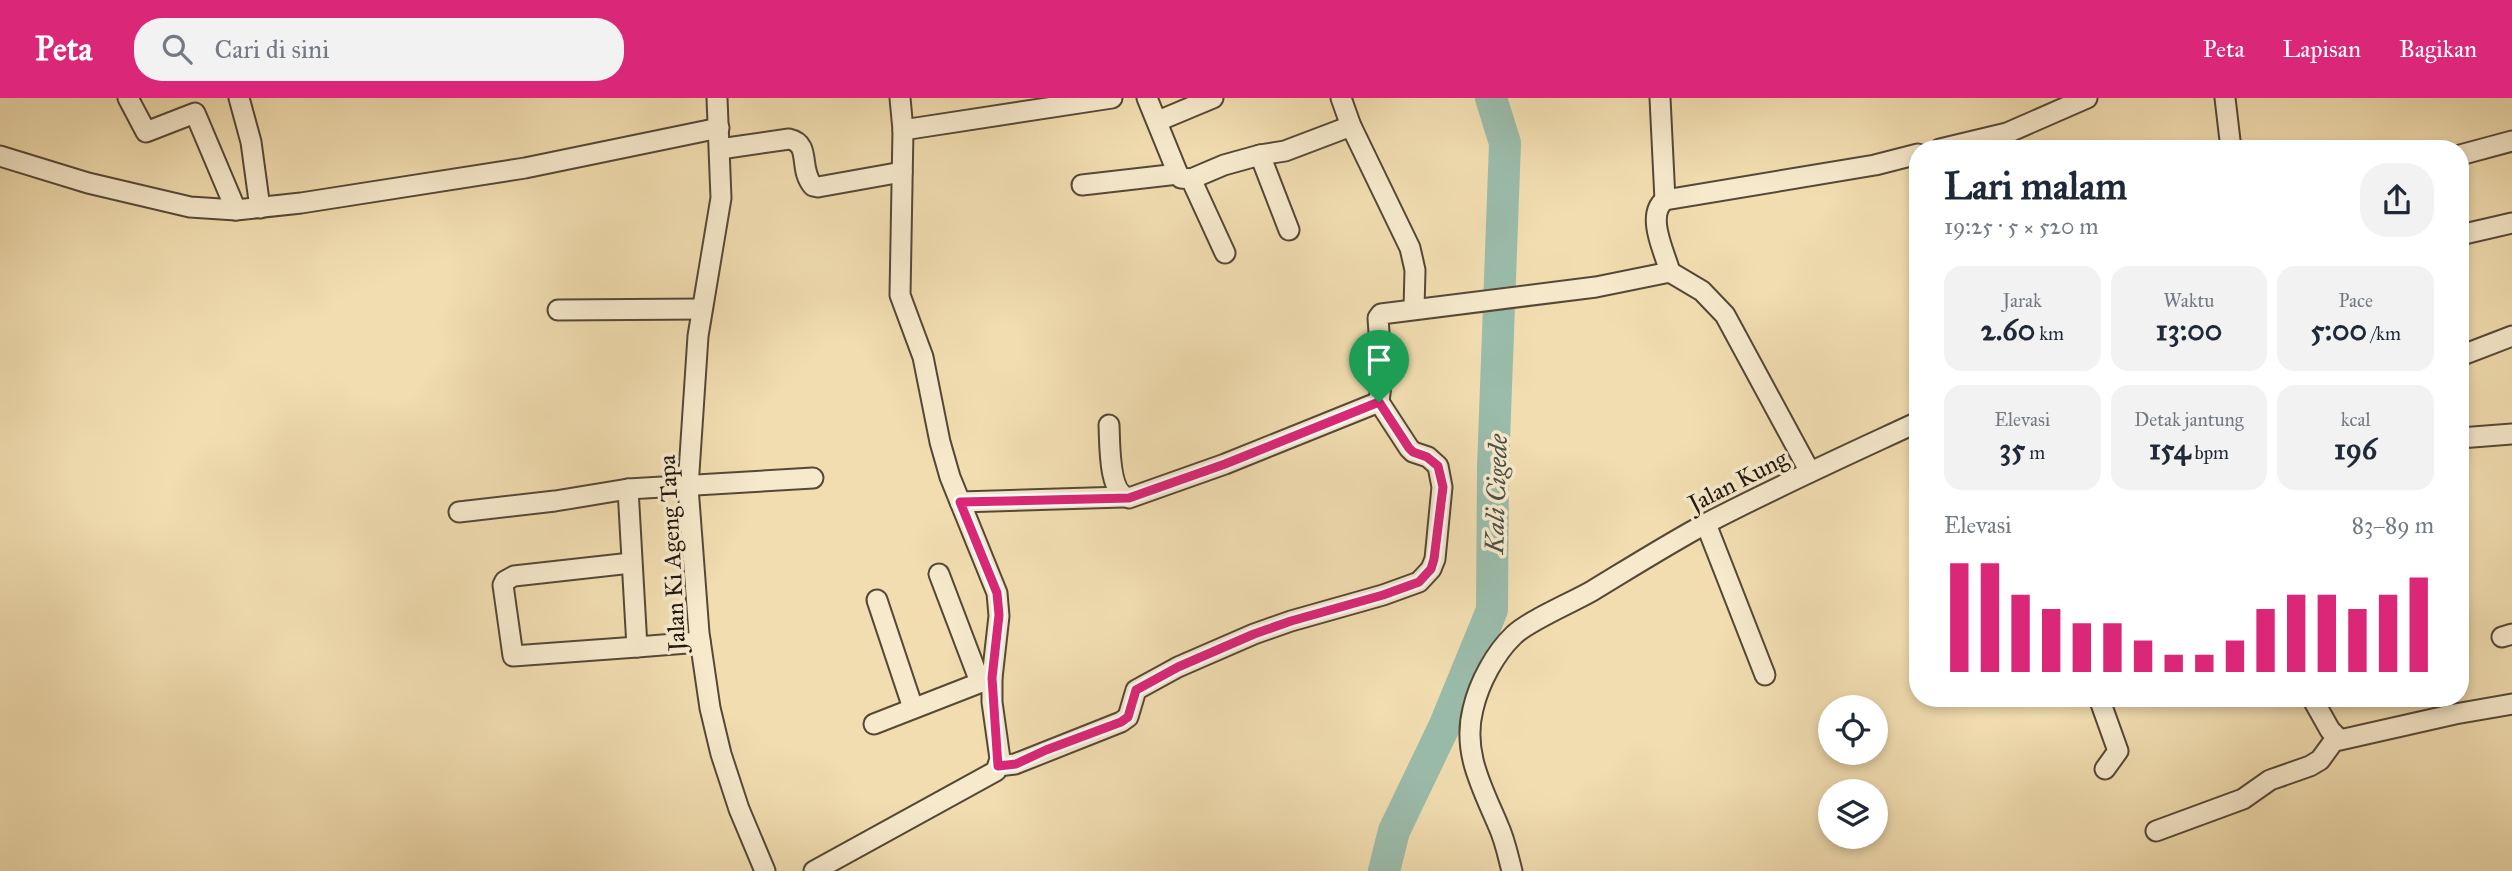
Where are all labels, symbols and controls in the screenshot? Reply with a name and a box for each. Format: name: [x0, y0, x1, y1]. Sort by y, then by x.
search box: [134, 18, 624, 81]
text: Peta: [35, 29, 92, 69]
icon: search: [158, 30, 196, 68]
text: Cari di sini: [214, 33, 329, 65]
text: Peta: [2203, 34, 2245, 64]
text: Lapisan: [2283, 34, 2361, 64]
text: Bagikan: [2399, 34, 2477, 64]
text: Lari malam: [1944, 163, 2127, 209]
button: share: [2360, 163, 2434, 237]
text: 19:25 · 5 × 520 m: [1944, 212, 2099, 240]
text: Jarak: [2003, 289, 2042, 312]
text: Waktu: [2164, 289, 2214, 312]
text: Pace: [2338, 289, 2373, 312]
text: 2.60: [1981, 312, 2035, 348]
text: 13:00: [2156, 312, 2222, 348]
text: 5:00: [2310, 312, 2367, 348]
text: km: [2035, 322, 2064, 345]
text: /km: [2367, 322, 2401, 345]
pin: [1349, 330, 1409, 402]
icon: arrive: [1360, 341, 1398, 379]
text: Elevasi: [1994, 408, 2050, 431]
text: Detak jantung: [2134, 408, 2244, 431]
text: kcal: [2341, 408, 2371, 431]
text: 35: [1999, 431, 2025, 467]
text: 154: [2149, 431, 2190, 467]
text: 196: [2334, 431, 2377, 467]
water label: Kali Cigede: [1478, 432, 1514, 556]
text: m: [2025, 441, 2045, 464]
text: bpm: [2190, 441, 2229, 464]
street label: Jalan Kung: [1681, 443, 1793, 520]
street label: Jalan Ki Ageng Tapa: [652, 453, 692, 655]
text: Elevasi: [1944, 511, 2012, 539]
text: 83–89 m: [2352, 511, 2434, 539]
map controls: [1818, 695, 1888, 849]
button: locate: [1818, 695, 1888, 765]
button: layers: [1818, 779, 1888, 849]

